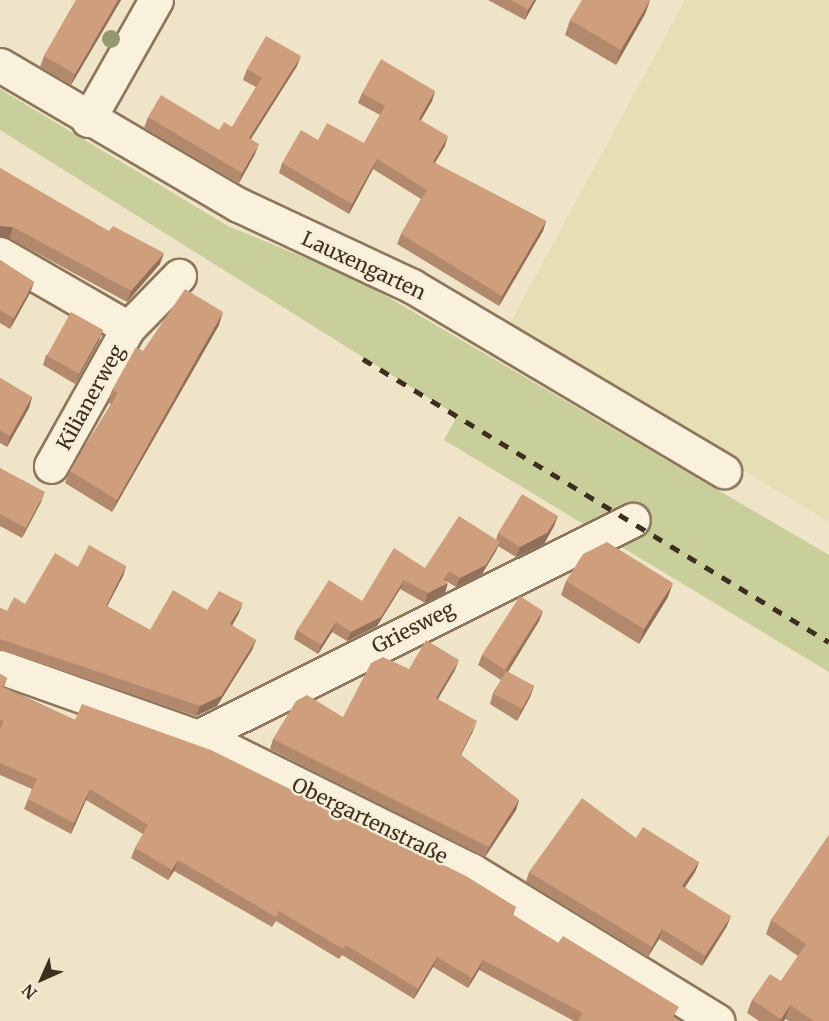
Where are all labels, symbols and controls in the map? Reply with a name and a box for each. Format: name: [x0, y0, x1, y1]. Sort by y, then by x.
street label: Lauxengarten: [298, 226, 430, 304]
street label: Kilianerweg: [51, 340, 129, 454]
street label: Griesweg: [368, 596, 458, 658]
street label: Obergartenstraße: [288, 772, 452, 868]
north arrow: [12, 949, 72, 1009]
text: N: [18, 980, 41, 1003]

